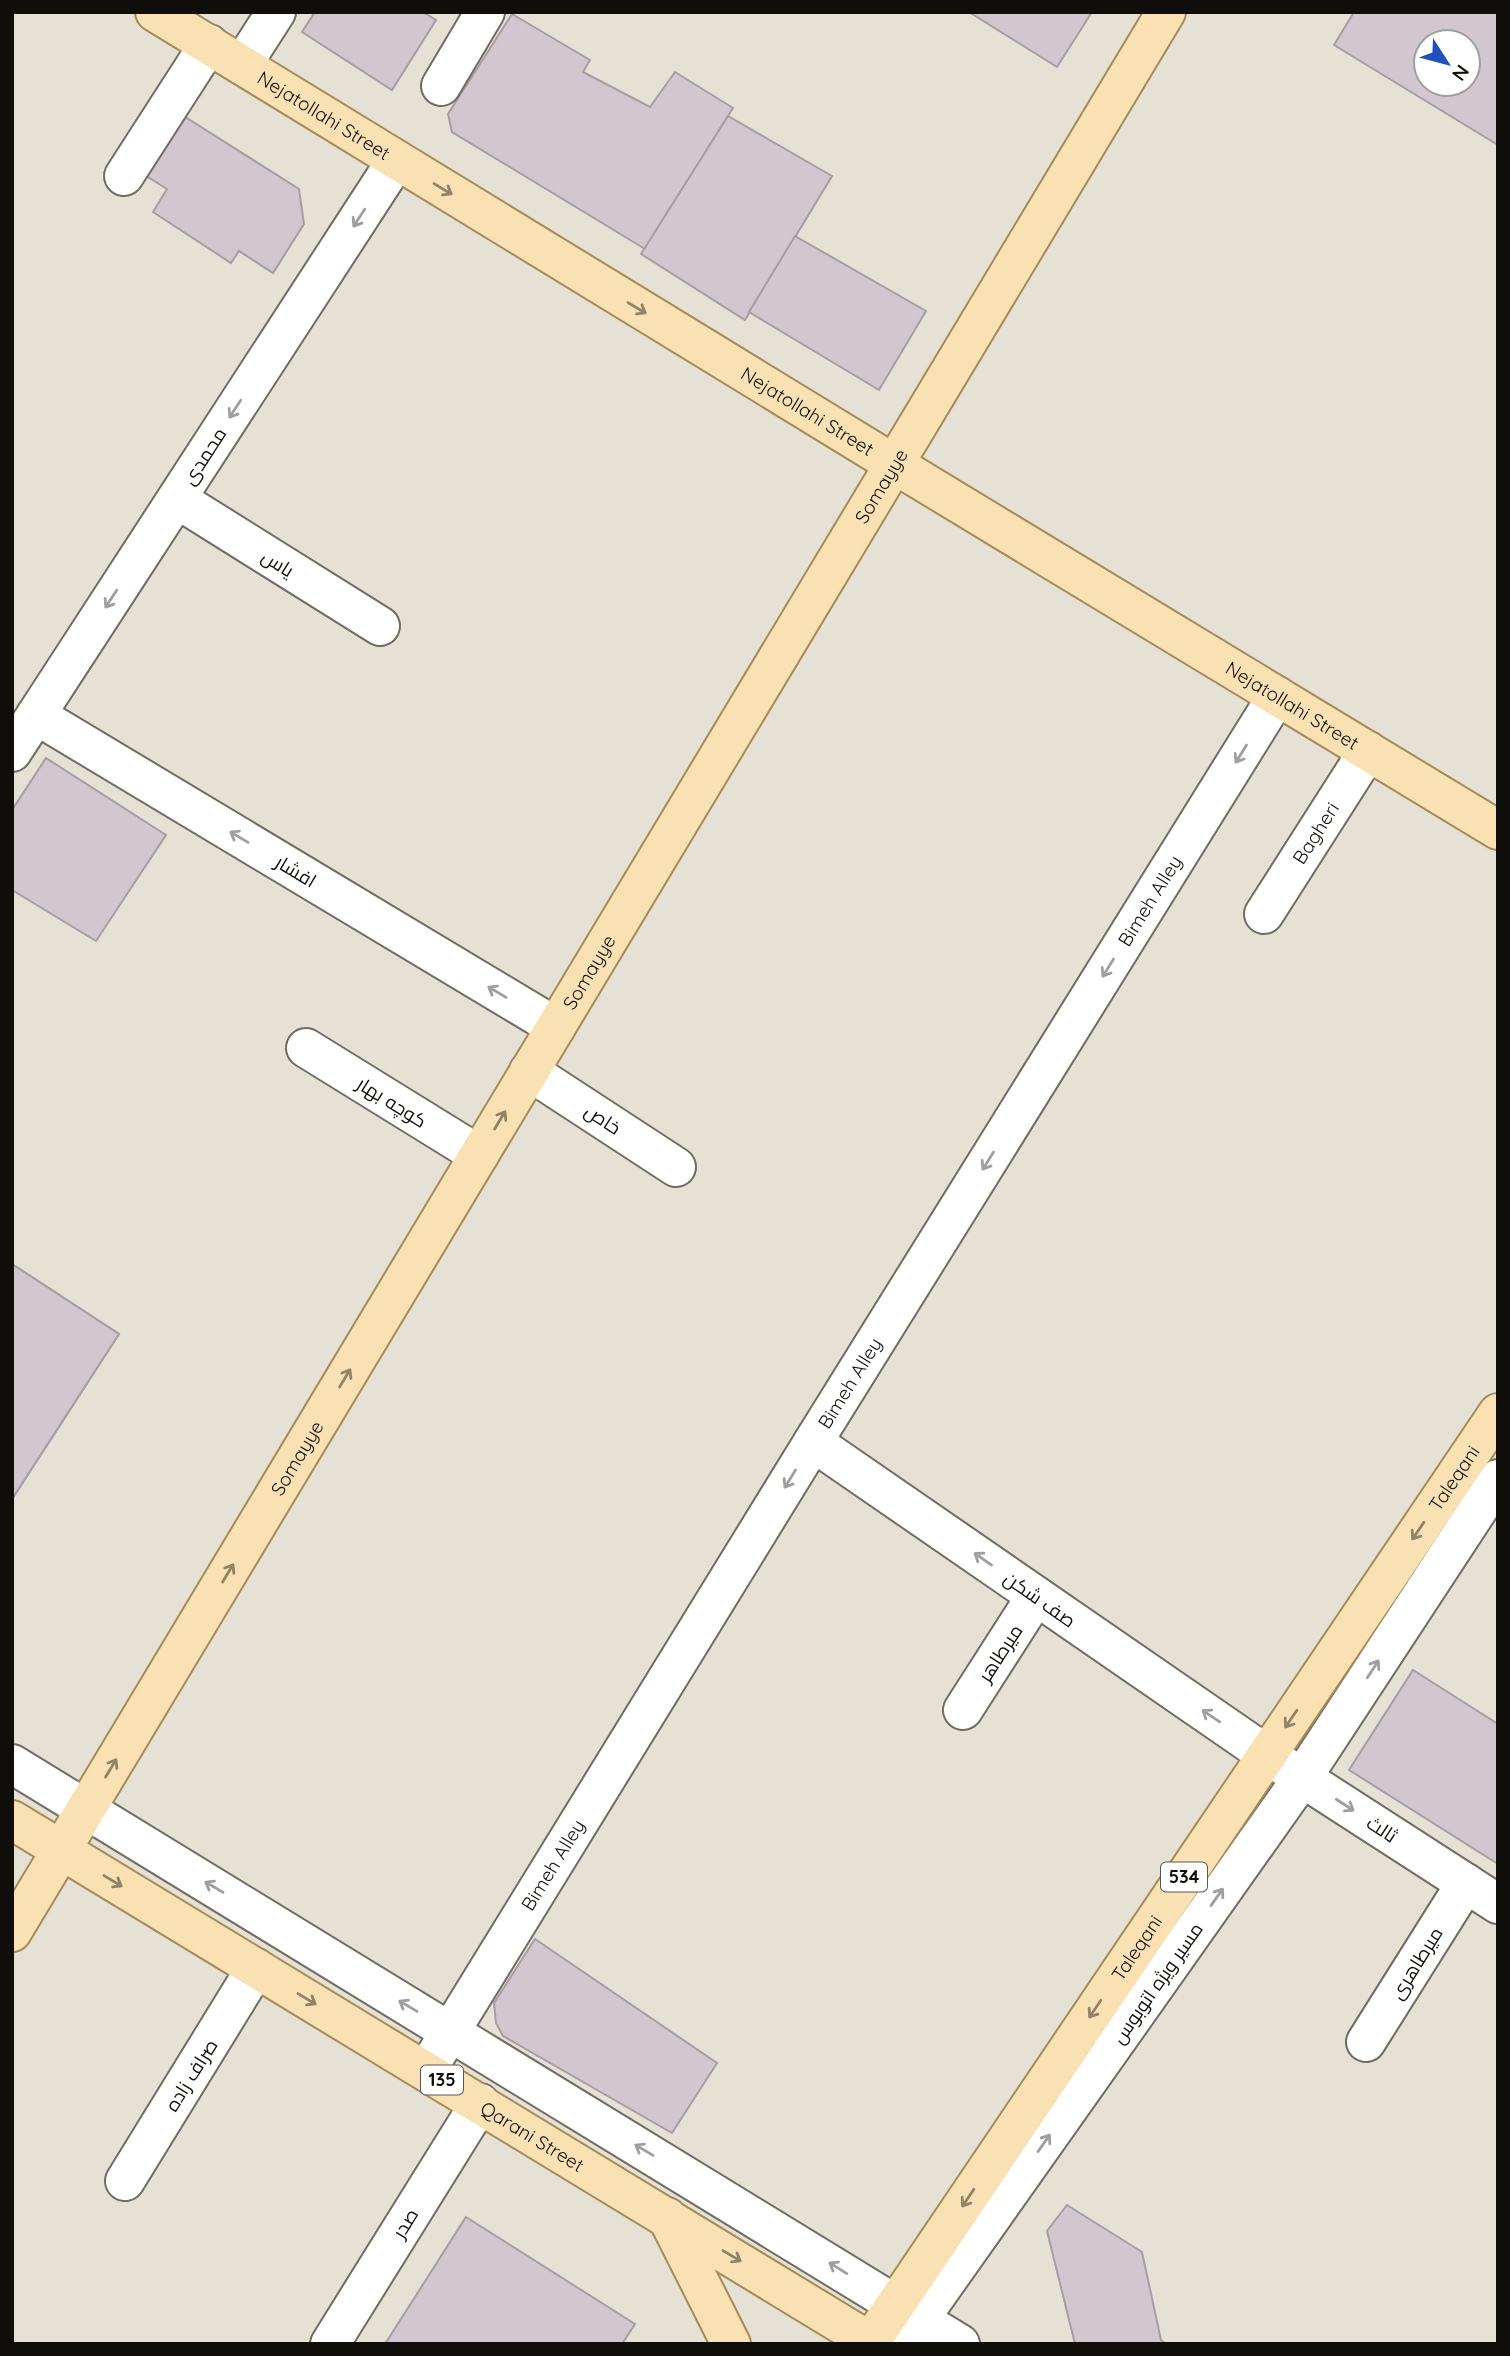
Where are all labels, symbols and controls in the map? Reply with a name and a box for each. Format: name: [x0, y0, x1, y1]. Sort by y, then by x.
north arrow: [1412, 28, 1482, 98]
text: N: [1447, 60, 1475, 86]
street label: Nejatollahi Street: [253, 66, 395, 165]
one-way arrow: [433, 182, 452, 197]
one-way arrow: [352, 208, 366, 227]
one-way arrow: [627, 301, 647, 315]
street label: Nejatollahi Street: [737, 361, 878, 461]
one-way arrow: [228, 398, 242, 418]
street label: محمدی: [177, 423, 231, 489]
street label: Somayye: [849, 444, 913, 528]
street label: یاس: [257, 544, 299, 582]
one-way arrow: [104, 589, 118, 609]
street label: Nejatollahi Street: [1221, 656, 1363, 755]
one-way arrow: [1233, 744, 1247, 764]
street label: Bagheri: [1287, 798, 1344, 868]
one-way arrow: [230, 830, 250, 844]
street label: افشار: [270, 849, 321, 893]
street label: Bimeh Alley: [1112, 851, 1187, 951]
street label: Somayye: [557, 930, 621, 1014]
one-way arrow: [1100, 958, 1114, 978]
one-way arrow: [488, 985, 508, 999]
street label: کوچه بهار: [351, 1071, 431, 1134]
street label: خاص: [580, 1098, 626, 1140]
one-way arrow: [493, 1111, 507, 1131]
one-way arrow: [980, 1151, 994, 1171]
street label: Bimeh Alley: [812, 1333, 887, 1433]
one-way arrow: [338, 1369, 352, 1389]
street label: Somayye: [265, 1416, 329, 1500]
street label: Taleqani: [1423, 1441, 1485, 1516]
one-way arrow: [783, 1469, 797, 1489]
one-way arrow: [1411, 1520, 1425, 1540]
one-way arrow: [974, 1552, 993, 1566]
one-way arrow: [221, 1564, 235, 1584]
street label: صف شکن: [999, 1566, 1081, 1632]
street label: میرطاهر: [972, 1620, 1028, 1687]
one-way arrow: [1366, 1660, 1380, 1679]
one-way arrow: [1202, 1709, 1221, 1723]
one-way arrow: [1284, 1709, 1298, 1728]
one-way arrow: [104, 1759, 118, 1779]
one-way arrow: [1335, 1798, 1354, 1812]
street label: ثالث: [1362, 1810, 1402, 1848]
street label: Bimeh Alley: [516, 1815, 590, 1915]
road number: 534: [1161, 1863, 1207, 1892]
one-way arrow: [102, 1874, 122, 1888]
one-way arrow: [204, 1880, 224, 1894]
one-way arrow: [1210, 1888, 1224, 1907]
street label: Taleqani: [1106, 1910, 1167, 1985]
street label: مسیر ویژه اتوبوس: [1106, 1918, 1208, 2048]
street label: میرطاهری: [1384, 1922, 1448, 2004]
one-way arrow: [297, 1992, 317, 2006]
one-way arrow: [399, 1998, 419, 2012]
one-way arrow: [1088, 1999, 1102, 2018]
street label: صراف زاده: [159, 2034, 223, 2116]
road number: 135: [421, 2066, 463, 2094]
street label: Qarani Street: [476, 2096, 589, 2177]
one-way arrow: [1036, 2134, 1051, 2153]
one-way arrow: [635, 2142, 655, 2156]
one-way arrow: [961, 2188, 975, 2207]
street label: صدر: [386, 2204, 423, 2243]
one-way arrow: [722, 2250, 742, 2264]
one-way arrow: [829, 2261, 849, 2275]

